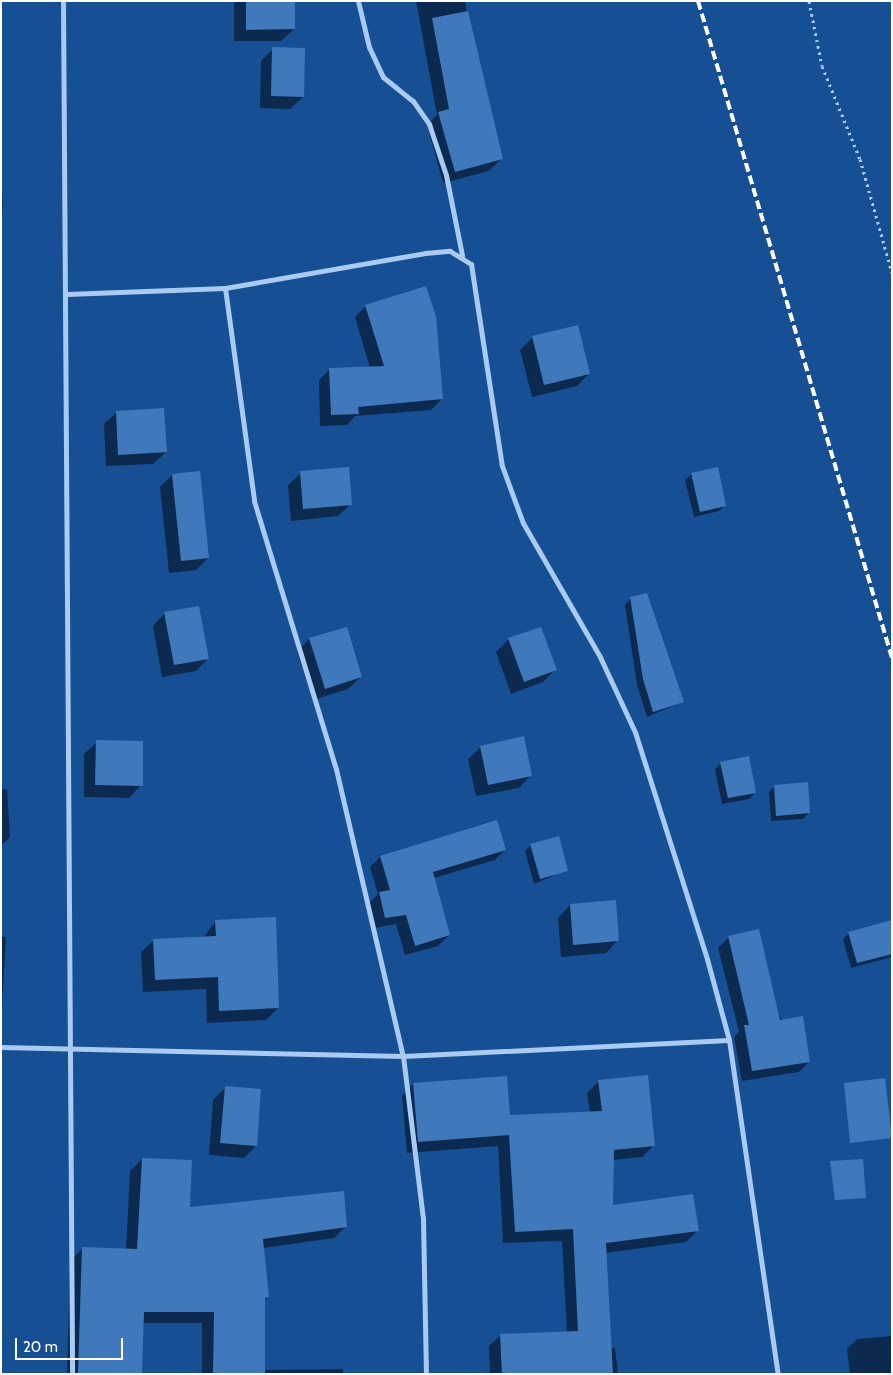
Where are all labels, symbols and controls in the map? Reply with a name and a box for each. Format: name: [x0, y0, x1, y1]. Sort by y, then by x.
scale bar: [18, 1328, 125, 1360]
text: 20 m: [23, 1338, 58, 1356]

